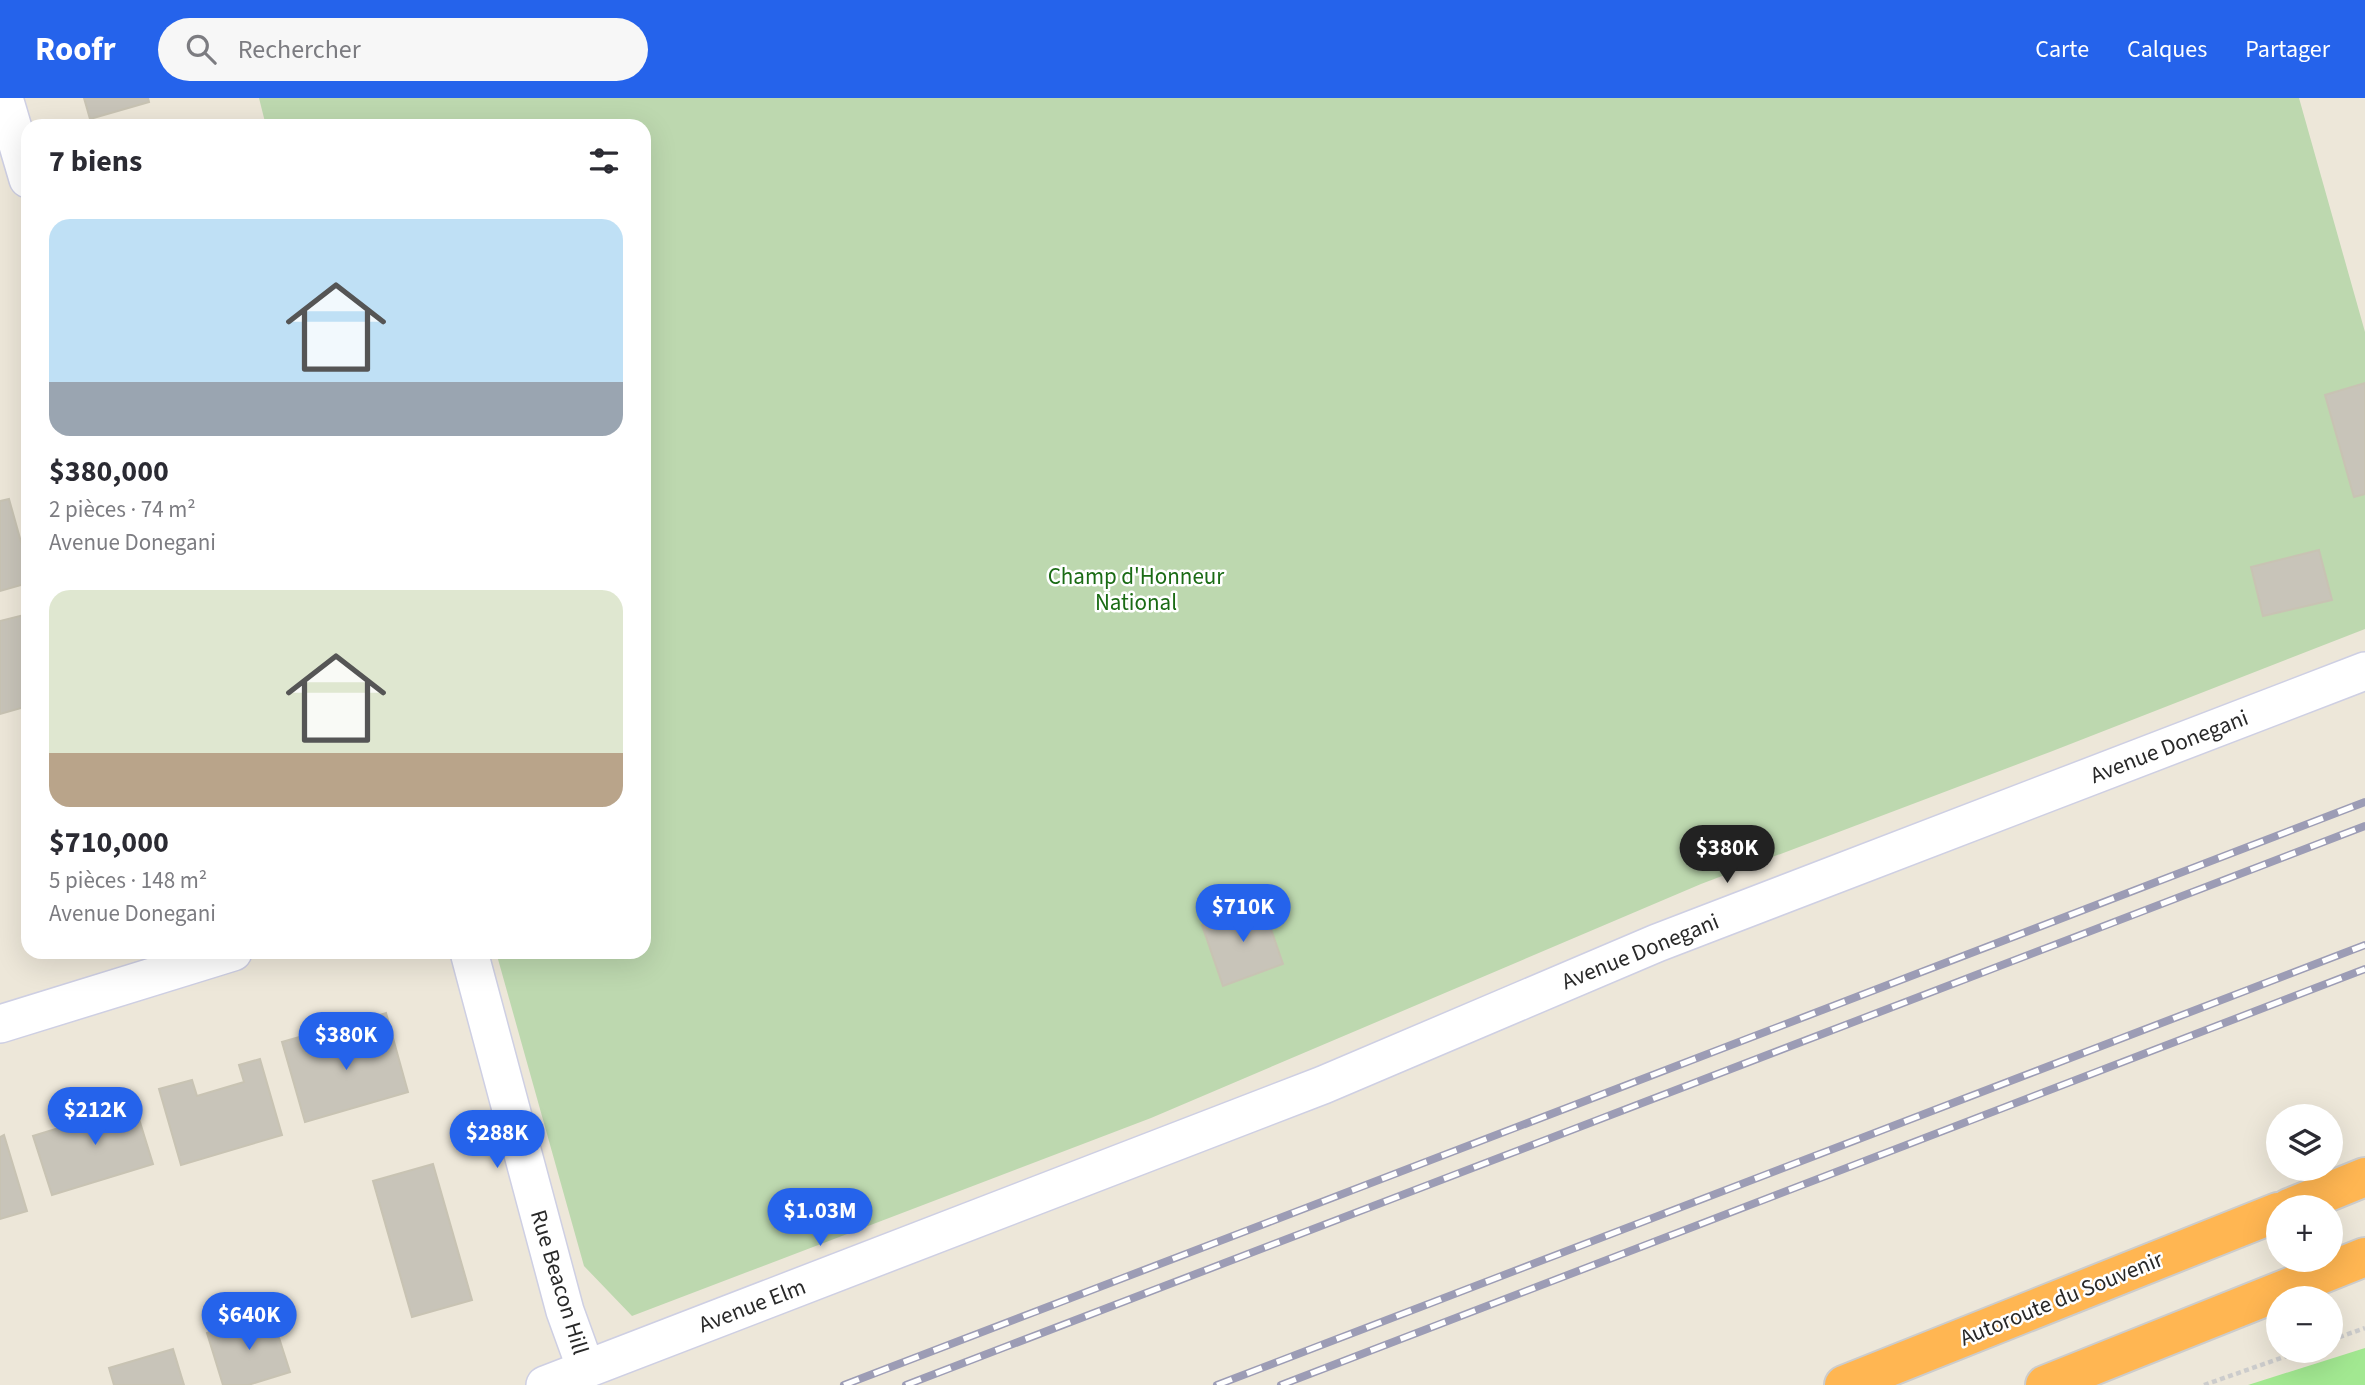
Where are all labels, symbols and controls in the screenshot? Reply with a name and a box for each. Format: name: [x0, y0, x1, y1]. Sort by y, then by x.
search box: [158, 18, 648, 81]
text: Roofr: [35, 26, 116, 73]
icon: search: [182, 30, 220, 68]
text: Rechercher: [238, 31, 361, 68]
text: Carte: [2035, 32, 2089, 67]
text: Calques: [2127, 32, 2207, 67]
text: Partager: [2245, 32, 2330, 67]
text: 7 biens: [49, 140, 142, 183]
icon: filters: [585, 142, 623, 180]
icon: home: [273, 264, 399, 390]
text: $380,000: [49, 450, 169, 493]
text: 2 pièces · 74 m²: [49, 493, 196, 526]
text: Avenue Donegani: [49, 526, 216, 559]
park label: Champ d'Honneur National: [1048, 560, 1225, 619]
icon: home: [273, 635, 399, 761]
street label: Avenue Donegani: [2085, 701, 2253, 792]
text: $710,000: [49, 821, 169, 864]
pin: $380K: [1678, 826, 1776, 885]
text: $380K: [1696, 831, 1758, 864]
text: 5 pièces · 148 m²: [49, 864, 207, 897]
pin: $710K: [1194, 884, 1292, 944]
text: $710K: [1212, 890, 1274, 923]
text: Avenue Donegani: [49, 897, 216, 930]
street label: Avenue Donegani: [1557, 905, 1724, 998]
pin: $380K: [297, 1012, 395, 1072]
text: $380K: [315, 1018, 377, 1051]
pin: $212K: [46, 1088, 144, 1147]
text: $212K: [64, 1093, 126, 1126]
map controls: [2266, 1104, 2343, 1363]
button: layers: [2266, 1104, 2343, 1181]
pin: $288K: [448, 1110, 546, 1170]
text: $288K: [466, 1116, 528, 1149]
pin: $1.03M: [763, 1188, 877, 1248]
text: $1.03M: [783, 1194, 857, 1227]
button: +: [2266, 1195, 2343, 1272]
street label: Rue Beacon Hill: [522, 1206, 597, 1359]
street label: Autoroute du Souvenir: [1955, 1242, 2169, 1354]
street label: Avenue Elm: [694, 1270, 811, 1341]
button: −: [2266, 1286, 2343, 1363]
pin: $640K: [200, 1292, 298, 1352]
text: $640K: [218, 1298, 280, 1331]

